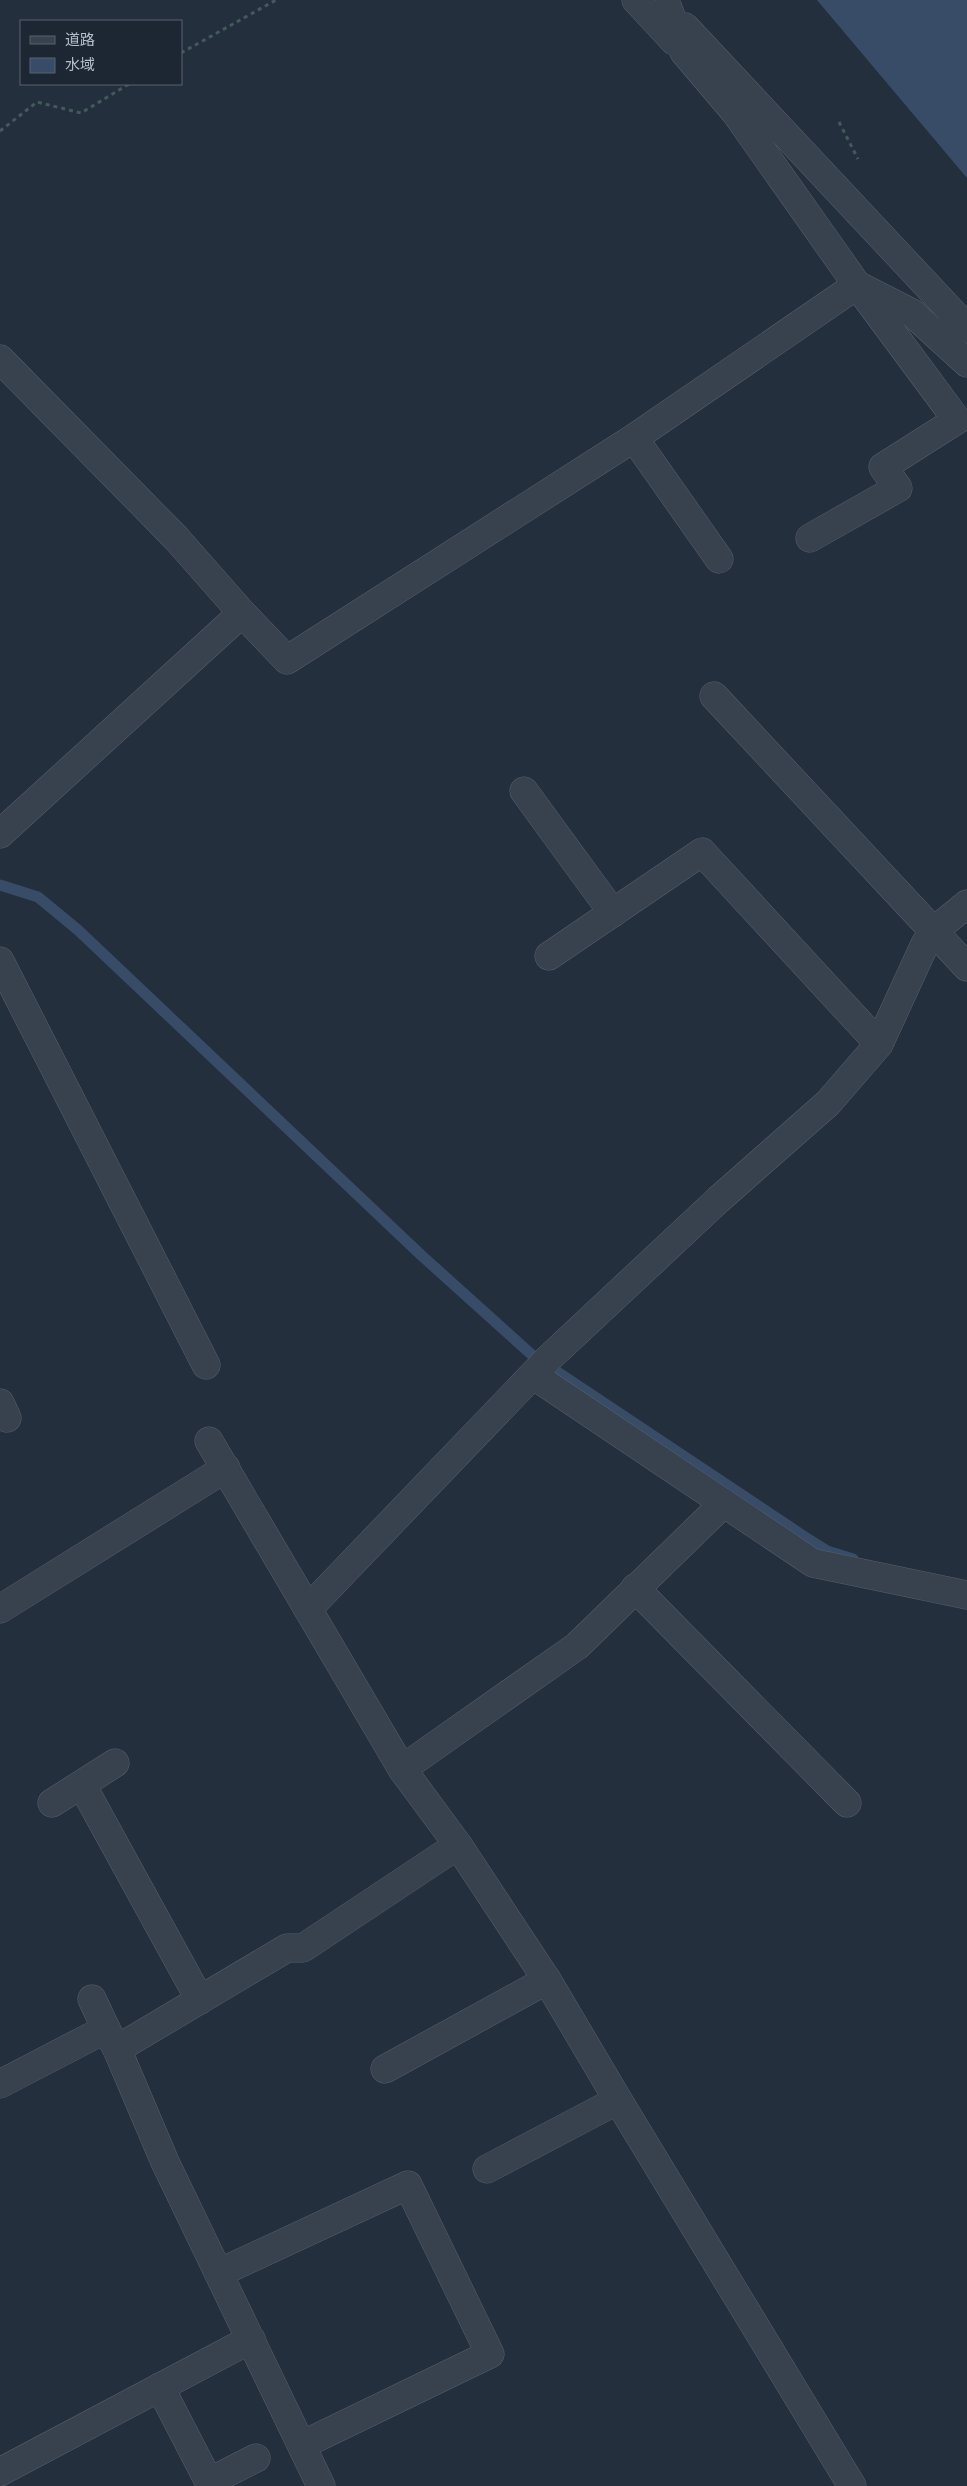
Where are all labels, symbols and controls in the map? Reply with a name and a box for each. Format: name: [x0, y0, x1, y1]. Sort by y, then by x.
legend: [20, 20, 182, 85]
text: 道路: [65, 31, 95, 49]
text: 水域: [65, 56, 95, 74]

